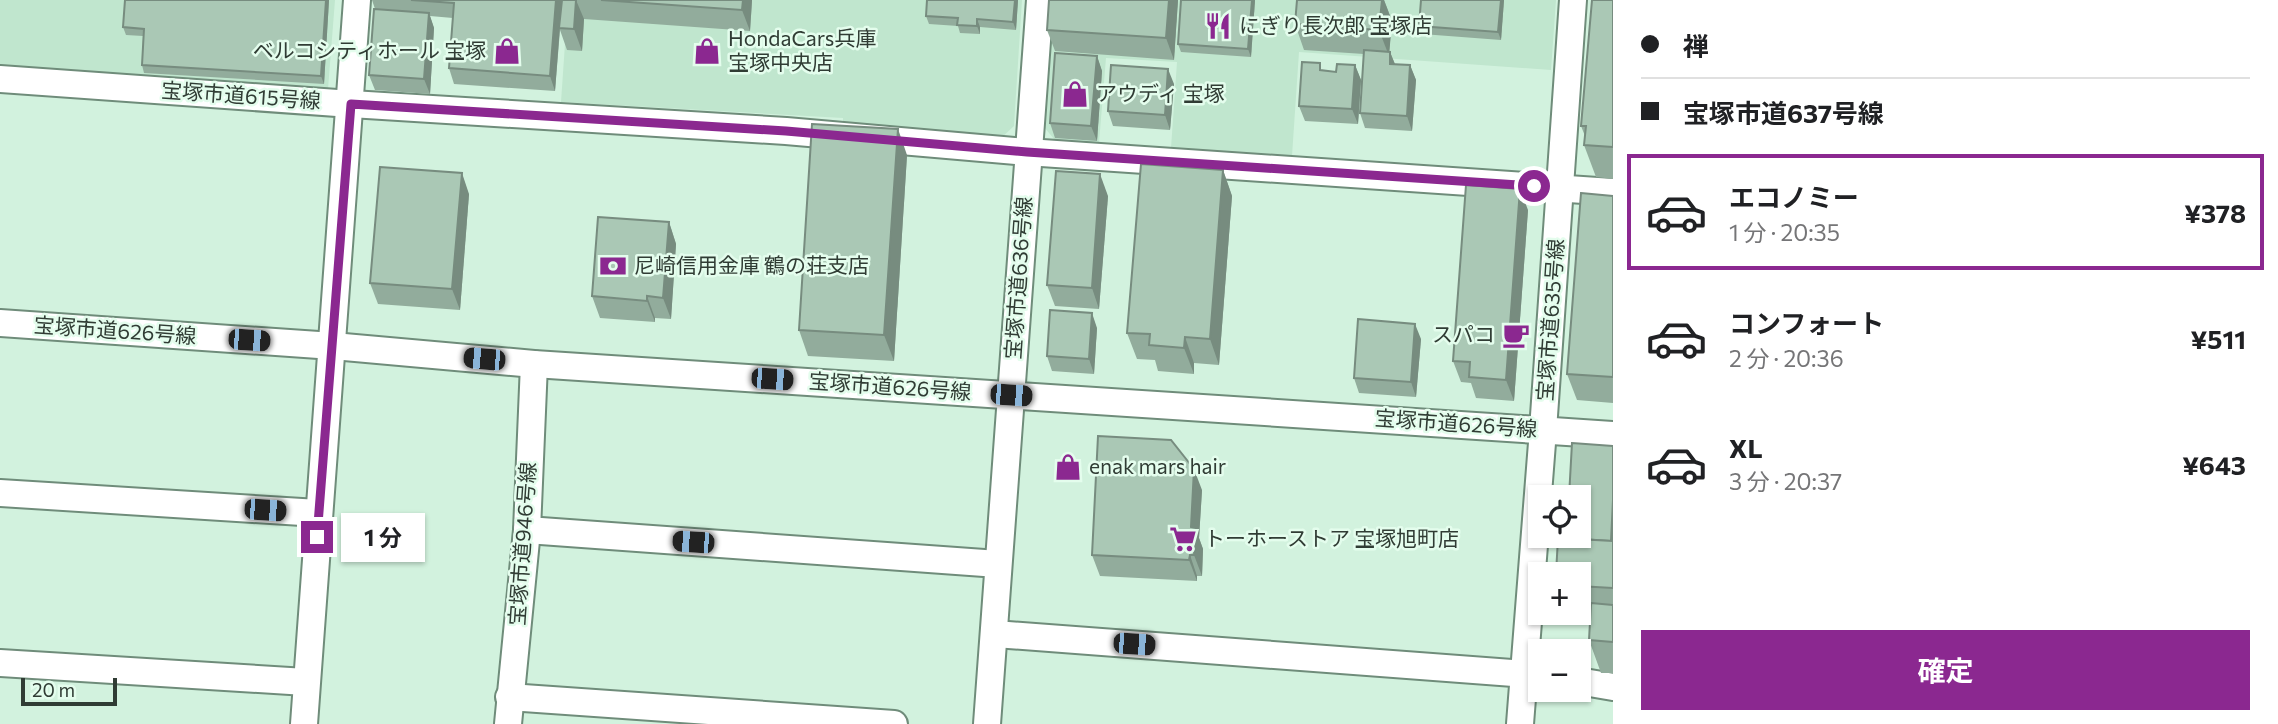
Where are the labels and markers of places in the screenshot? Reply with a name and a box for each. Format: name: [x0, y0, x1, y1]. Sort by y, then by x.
restaurant icon: にぎり長次郎 宝塚店: [1203, 11, 1233, 41]
place label: にぎり長次郎 宝塚店: [1239, 12, 1432, 37]
place label: HondaCars兵庫 宝塚中央店: [728, 25, 876, 74]
shop icon: ベルコシティホール 宝塚: [492, 36, 522, 66]
shop icon: HondaCars兵庫 宝塚中央店: [692, 36, 722, 66]
place label: ベルコシティホール 宝塚: [253, 37, 486, 62]
shop icon: アウディ 宝塚: [1060, 79, 1090, 109]
place label: アウディ 宝塚: [1096, 80, 1225, 105]
bank icon: 尼崎信用金庫 鶴の荘支店: [598, 251, 628, 281]
place label: 尼崎信用金庫 鶴の荘支店: [634, 252, 869, 277]
cafe icon: スパコ: [1501, 320, 1531, 350]
place label: スパコ: [1432, 321, 1495, 346]
shop icon: enak mars hair: [1053, 452, 1083, 482]
place label: enak mars hair: [1089, 453, 1226, 478]
supermarket icon: トーホーストア 宝塚旭町店: [1168, 524, 1198, 554]
place label: トーホーストア 宝塚旭町店: [1204, 525, 1459, 550]

